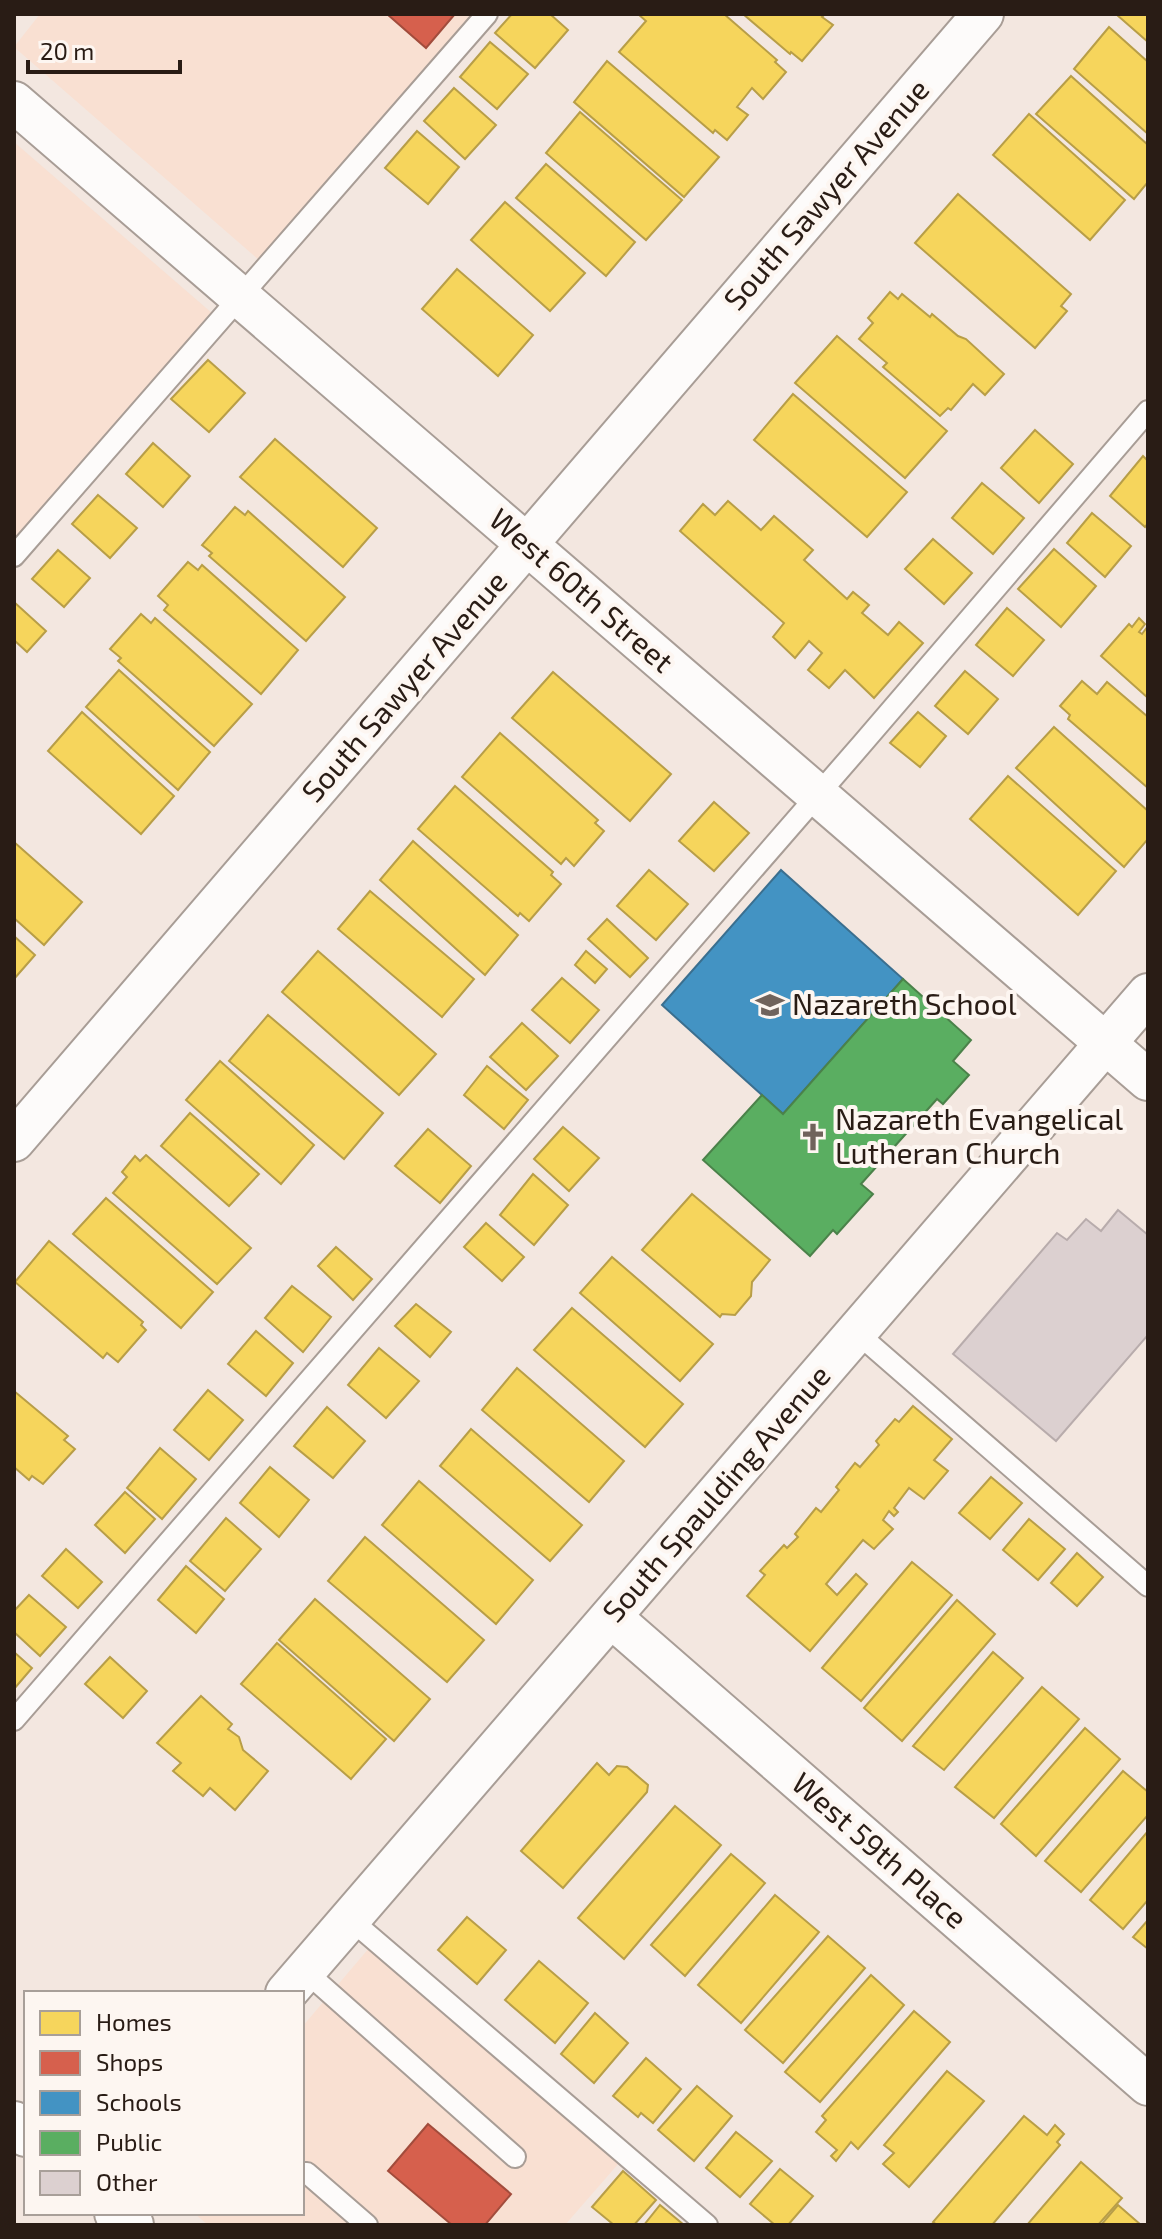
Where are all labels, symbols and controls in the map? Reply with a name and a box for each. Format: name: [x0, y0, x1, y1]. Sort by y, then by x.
scale bar: [28, 24, 180, 74]
text: 20 m: [40, 36, 94, 65]
street label: South Sawyer Avenue: [715, 71, 936, 317]
street label: West 60th Street: [483, 500, 681, 679]
street label: South Sawyer Avenue: [293, 563, 514, 809]
place label: Nazareth School: [792, 985, 1017, 1021]
school or university icon: Nazareth School: [755, 990, 785, 1020]
place label: Nazareth Evangelical Lutheran Church: [835, 1100, 1123, 1170]
church icon: Nazareth Evangelical Lutheran Church: [798, 1122, 828, 1152]
street label: South Spaulding Avenue: [594, 1357, 837, 1628]
street label: West 59th Place: [786, 1764, 975, 1935]
legend: [24, 1991, 304, 2215]
text: Homes: [96, 2007, 172, 2036]
text: Shops: [96, 2047, 163, 2076]
text: Schools: [96, 2087, 182, 2116]
text: Public: [96, 2127, 162, 2156]
text: Other: [96, 2167, 158, 2196]

